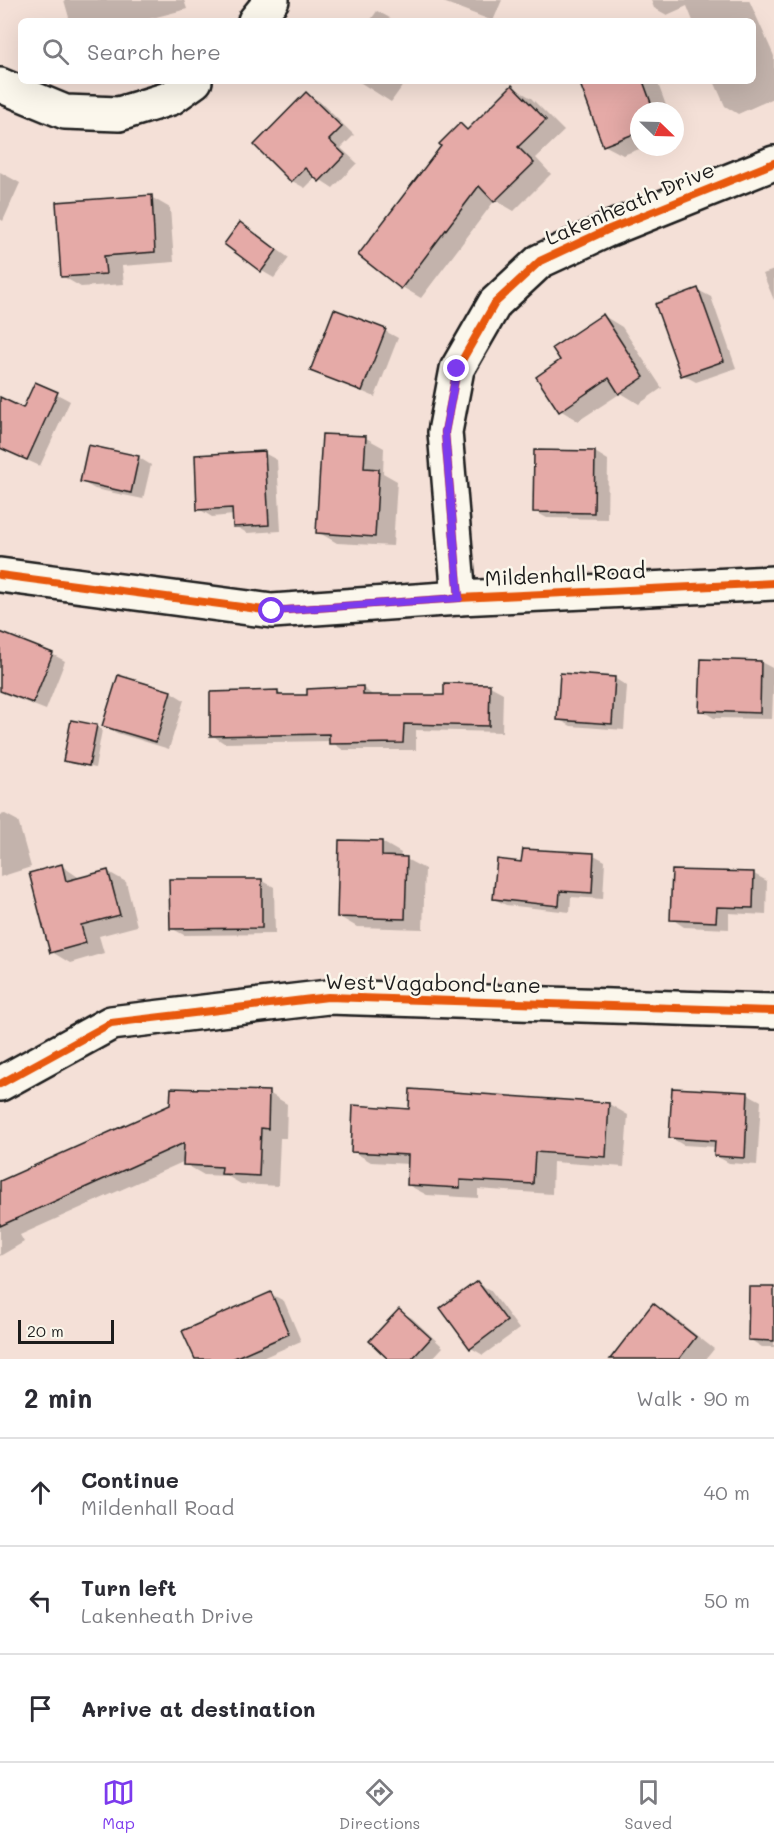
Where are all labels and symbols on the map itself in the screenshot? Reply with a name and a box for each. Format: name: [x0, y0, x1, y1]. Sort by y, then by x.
north arrow: [630, 102, 684, 156]
street label: Lakenheath Drive: [541, 155, 718, 250]
route end: [443, 355, 469, 381]
street label: Mildenhall Road: [484, 556, 646, 591]
route start: [258, 597, 284, 623]
street label: West Vagabond Lane: [325, 967, 541, 998]
scale bar: [18, 1317, 114, 1344]

